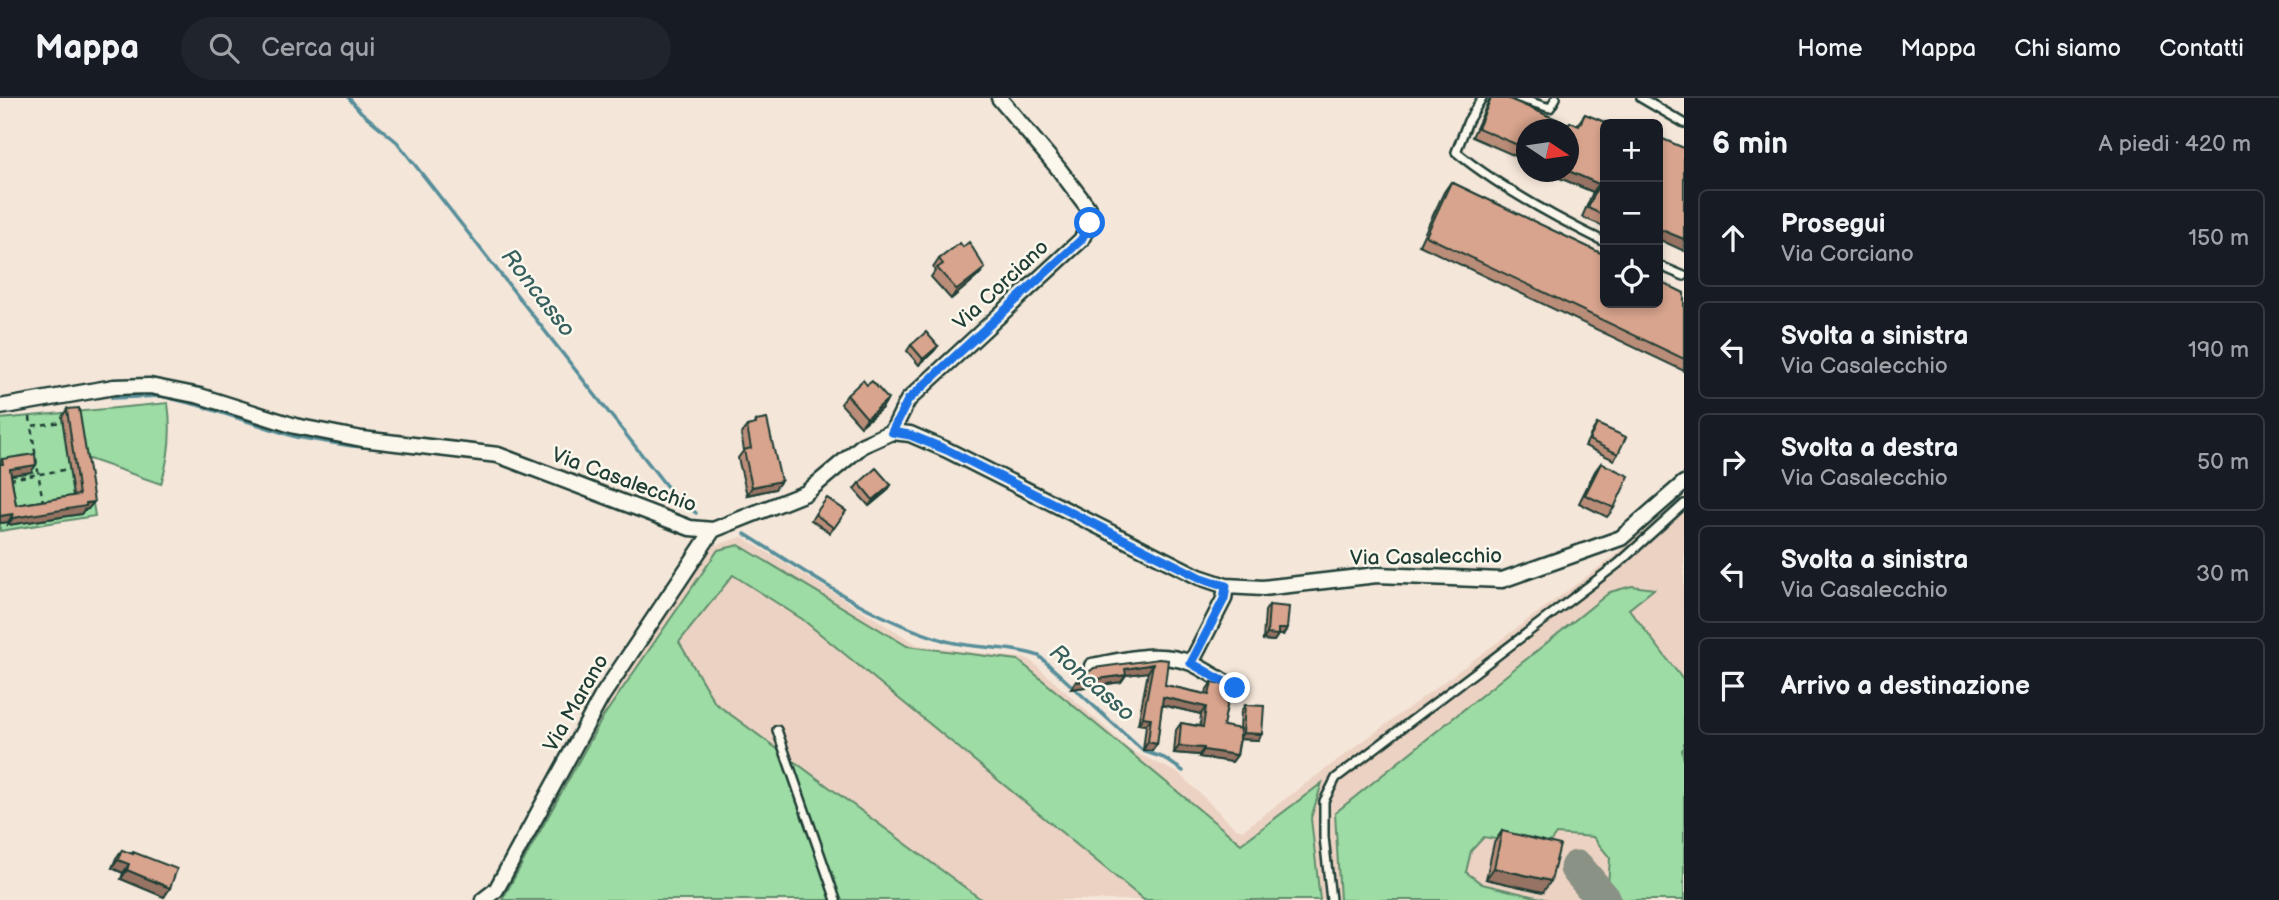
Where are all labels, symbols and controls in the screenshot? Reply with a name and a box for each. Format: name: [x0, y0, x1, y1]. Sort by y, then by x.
search box: [181, 17, 671, 80]
text: Mappa: [35, 28, 139, 68]
icon: search: [205, 29, 243, 67]
text: Cerca qui: [261, 33, 375, 64]
text: Home: [1797, 34, 1862, 63]
text: Mappa: [1900, 34, 1976, 63]
text: Chi siamo: [2014, 34, 2121, 63]
text: Contatti: [2159, 34, 2244, 63]
north arrow: [1516, 119, 1579, 182]
map controls: [1600, 119, 1663, 308]
button: +: [1600, 119, 1663, 182]
text: 6 min: [1712, 126, 1788, 162]
text: A piedi · 420 m: [2098, 130, 2251, 158]
button: −: [1600, 182, 1663, 245]
route start: [1074, 207, 1105, 238]
text: Prosegui: [1781, 209, 1885, 240]
icon: ahead: [1714, 219, 1752, 257]
text: 150 m: [2188, 224, 2249, 252]
street label: Via Corciano: [948, 234, 1054, 335]
text: Via Corciano: [1781, 240, 1914, 268]
water label: Roncasso: [495, 243, 581, 343]
button: locate: [1600, 245, 1663, 308]
text: Svolta a sinistra: [1781, 321, 1968, 352]
icon: left: [1714, 331, 1752, 369]
text: 190 m: [2188, 336, 2249, 364]
text: Via Casalecchio: [1781, 352, 1948, 380]
text: Svolta a destra: [1781, 433, 1958, 464]
street label: Via Casalecchio: [548, 442, 700, 518]
icon: right: [1714, 443, 1752, 481]
text: 50 m: [2197, 448, 2249, 476]
text: Via Casalecchio: [1781, 464, 1948, 492]
street label: Via Casalecchio: [1350, 543, 1502, 571]
text: Svolta a sinistra: [1781, 545, 1968, 576]
icon: left: [1714, 555, 1752, 593]
text: 30 m: [2196, 560, 2249, 588]
text: Via Casalecchio: [1781, 576, 1948, 604]
water label: Roncasso: [1044, 638, 1140, 728]
street label: Via Marano: [538, 650, 614, 756]
icon: arrive: [1714, 667, 1752, 705]
text: Arrivo a destinazione: [1781, 671, 2030, 702]
route end: [1219, 672, 1250, 703]

